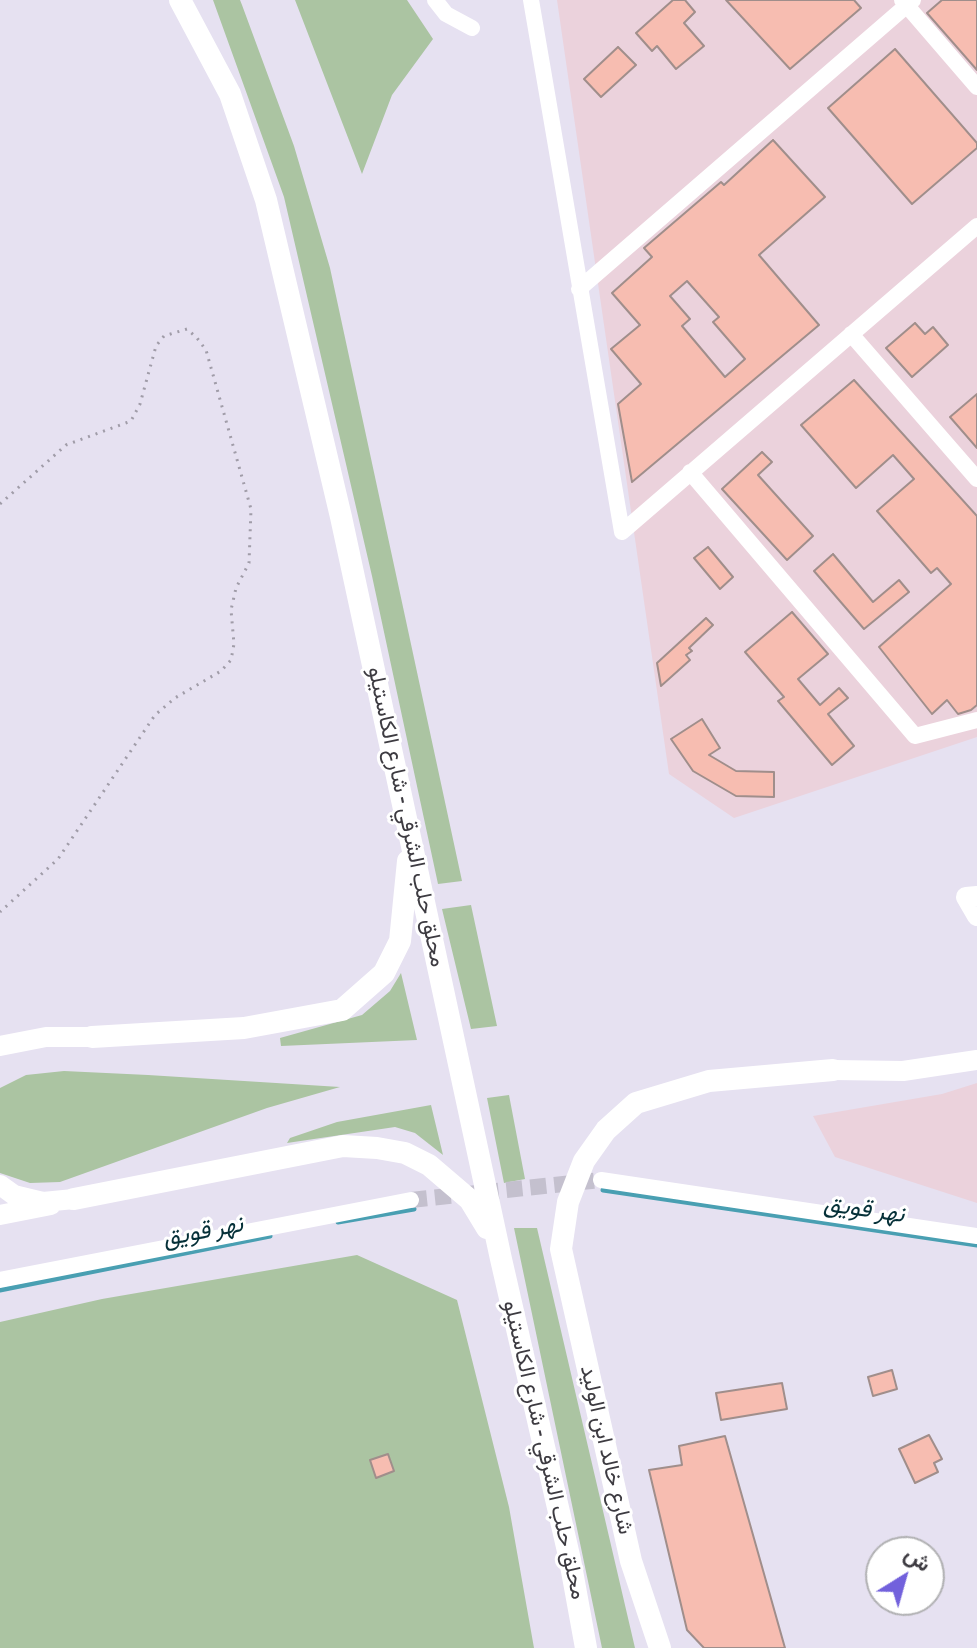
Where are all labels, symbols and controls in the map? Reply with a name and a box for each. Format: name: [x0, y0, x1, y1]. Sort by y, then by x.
street label: محلق حلب الشرقي - شارع الكاستيلو: [361, 665, 451, 969]
water label: نهر قويق: [822, 1190, 906, 1230]
water label: نهر قويق: [160, 1210, 246, 1254]
street label: محلق حلب الشرقي - شارع الكاستيلو: [497, 1298, 591, 1602]
street label: شارع خالد ابن الوليد: [574, 1363, 638, 1537]
north arrow: [865, 1536, 945, 1616]
text: ش: [899, 1538, 938, 1578]

